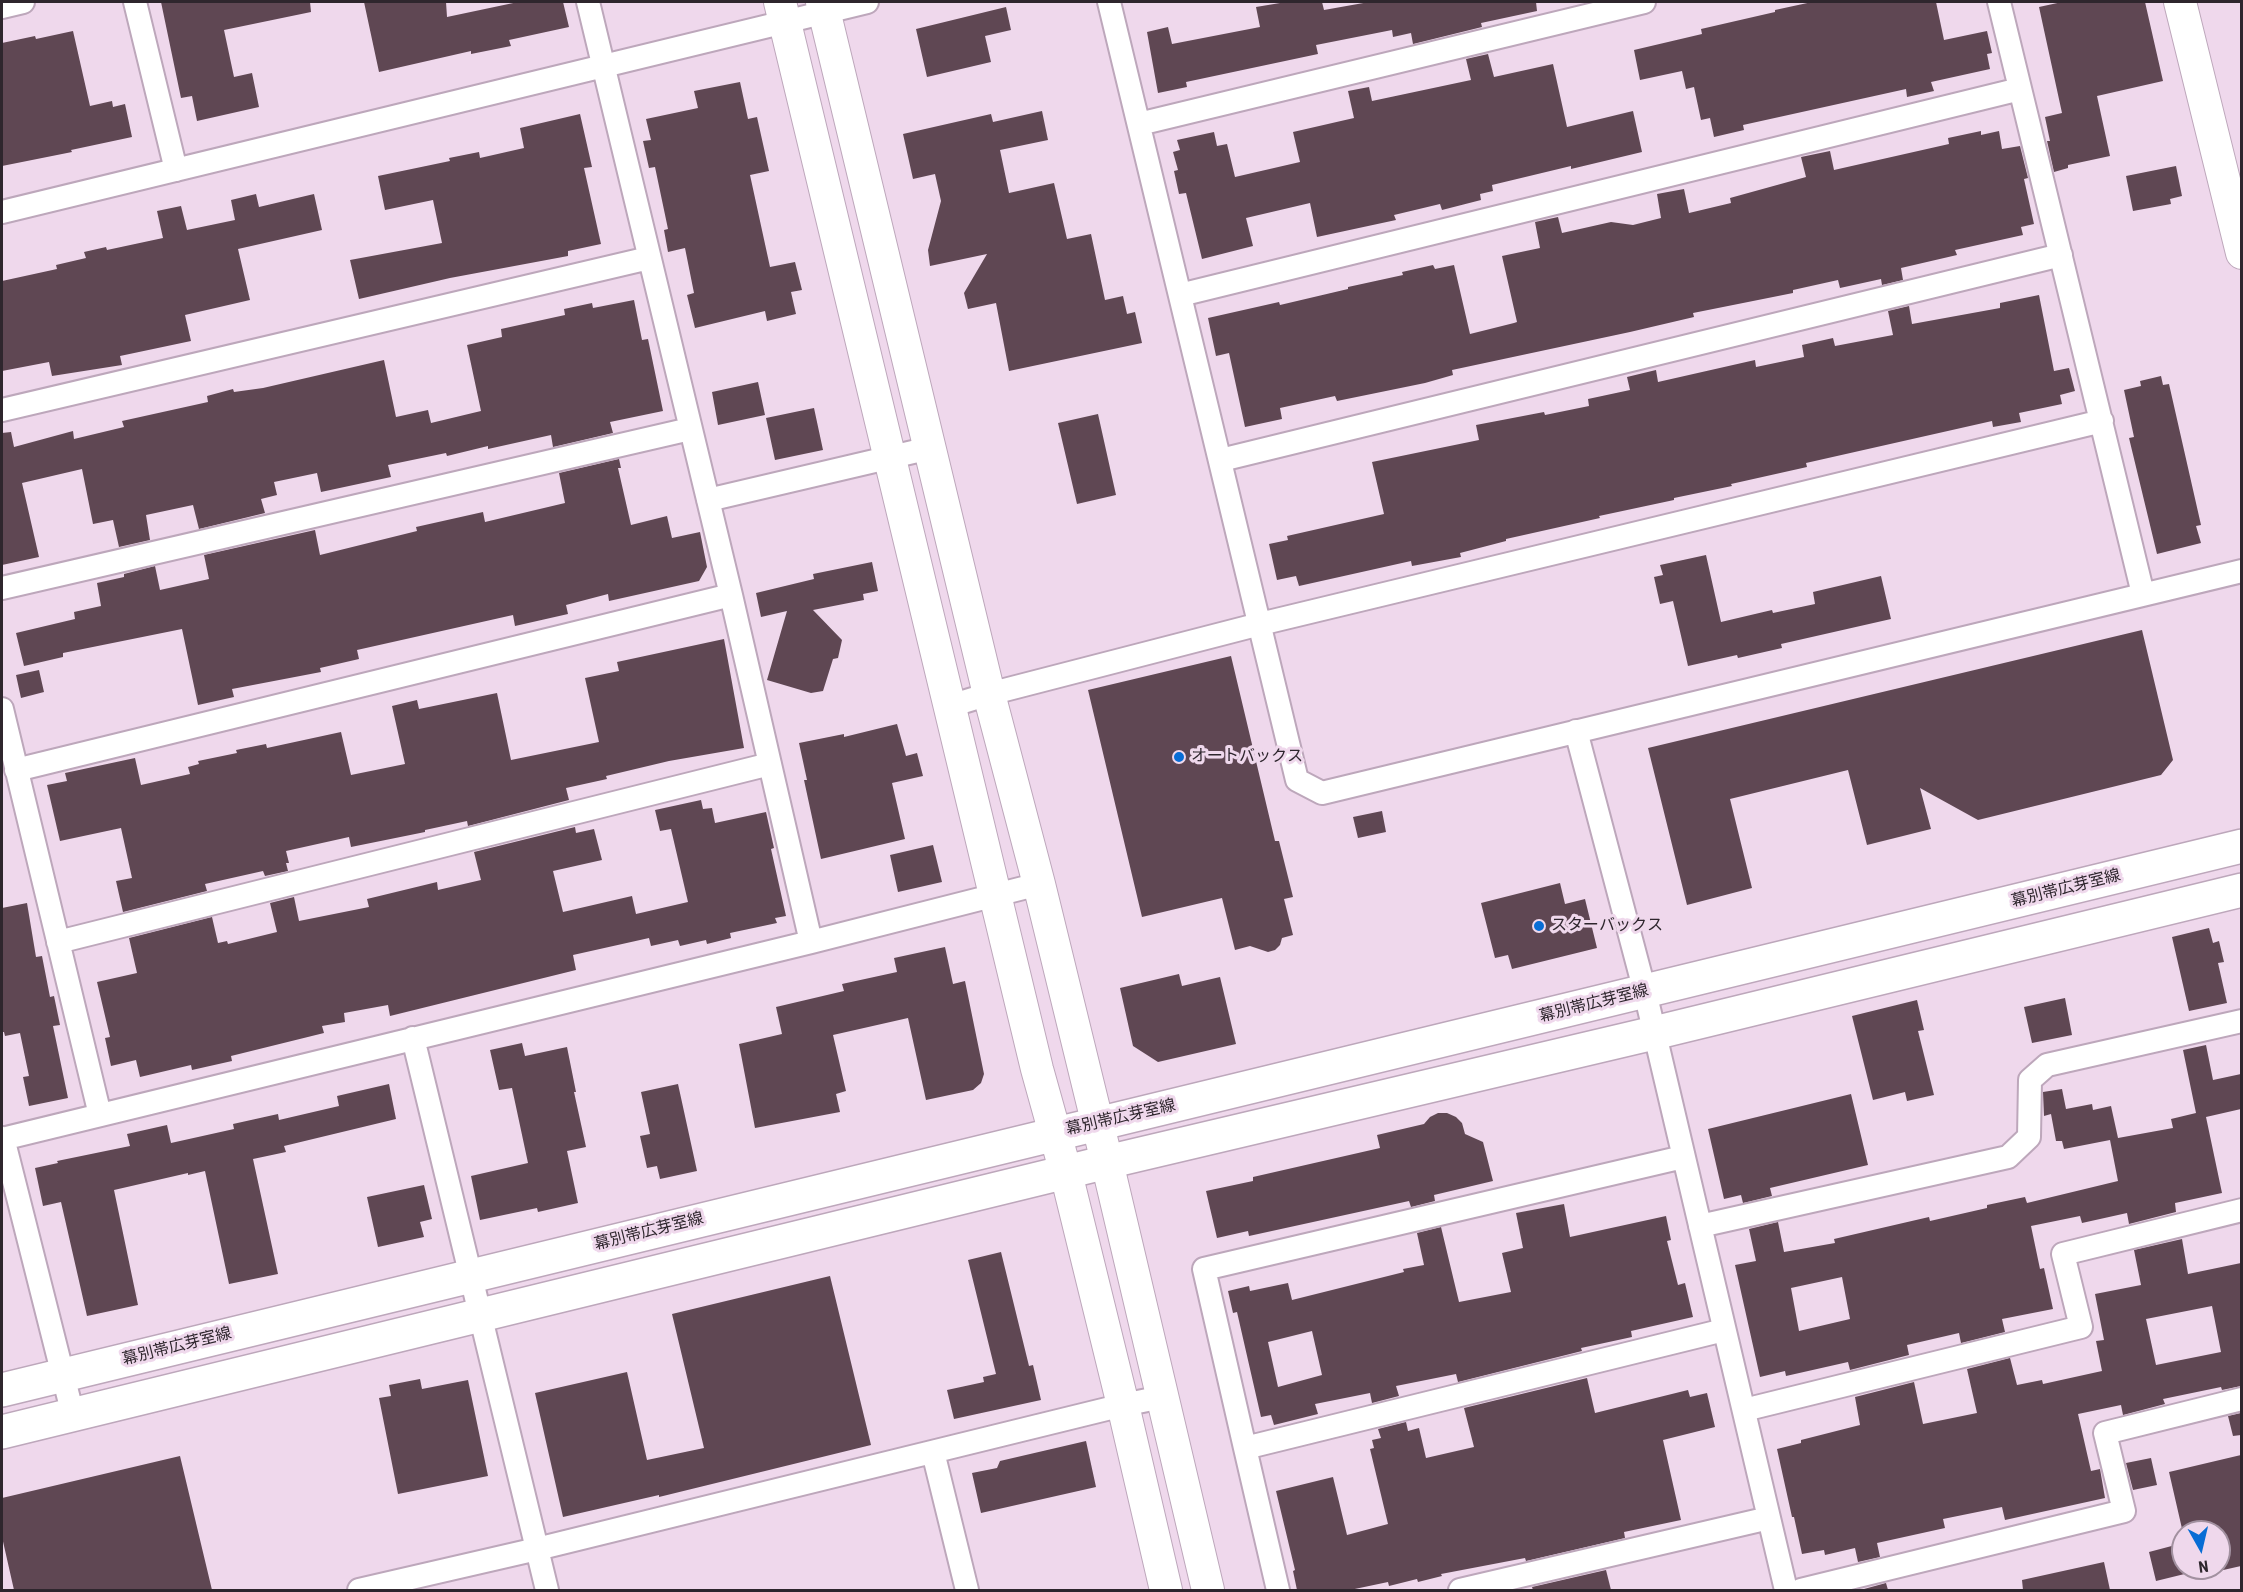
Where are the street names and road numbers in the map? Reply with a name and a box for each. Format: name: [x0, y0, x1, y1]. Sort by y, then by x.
street label: 幕別帯広芽室線: [2009, 866, 2123, 912]
street label: 幕別帯広芽室線: [1537, 981, 1651, 1027]
street label: 幕別帯広芽室線: [1064, 1096, 1178, 1140]
street label: 幕別帯広芽室線: [592, 1209, 706, 1255]
street label: 幕別帯広芽室線: [120, 1324, 234, 1370]

